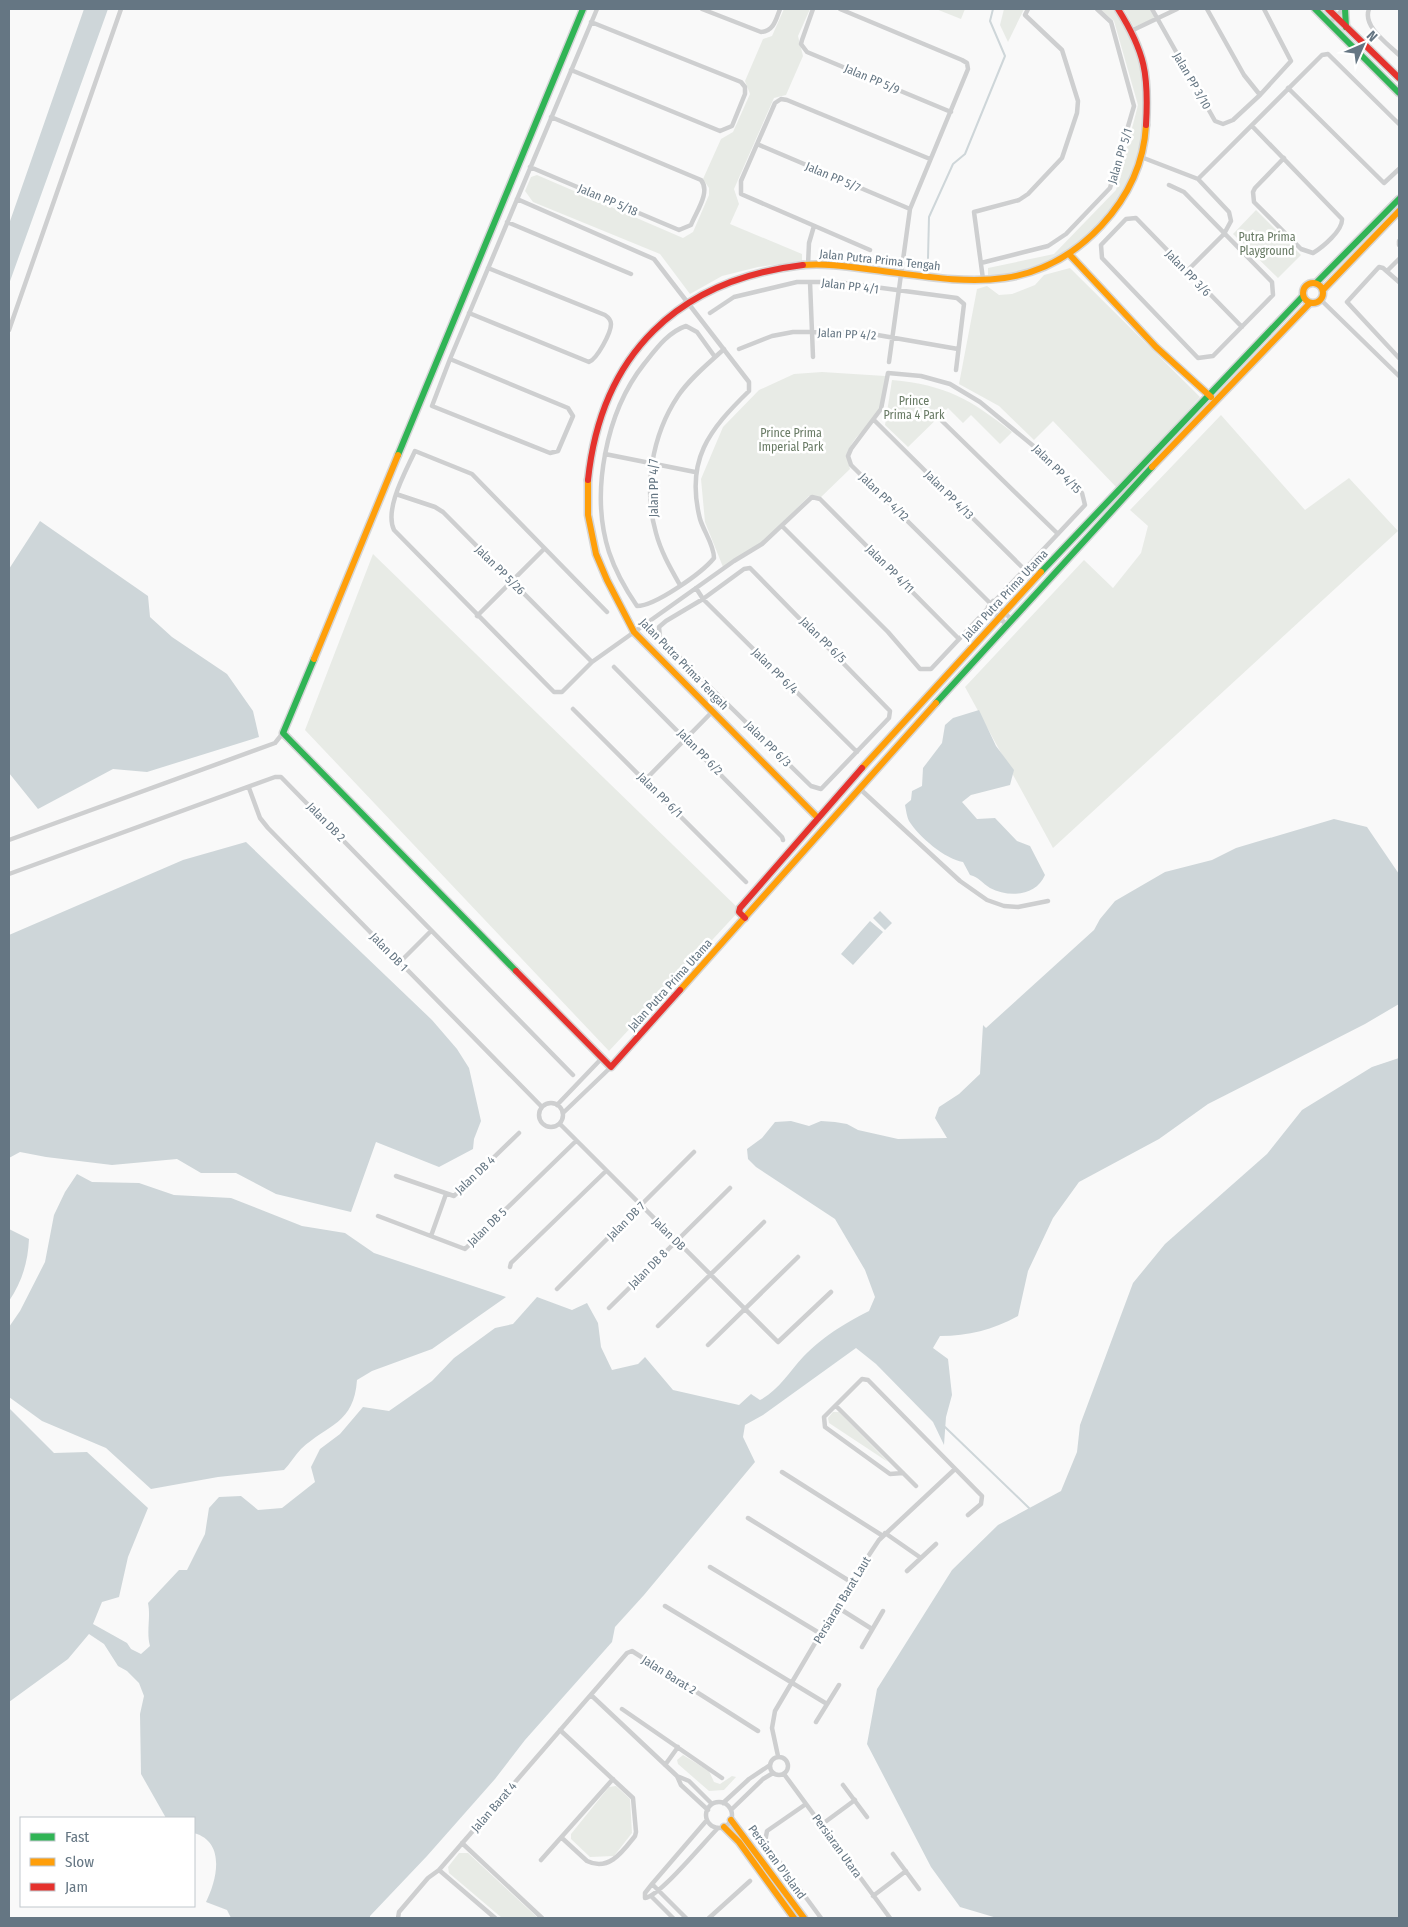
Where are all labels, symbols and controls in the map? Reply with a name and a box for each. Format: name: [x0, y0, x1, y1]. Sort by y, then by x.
north arrow: [1338, 20, 1388, 70]
text: N: [1363, 27, 1381, 45]
street label: Jalan PP 3/10: [1170, 50, 1214, 112]
street label: Jalan PP 5/9: [842, 61, 902, 97]
street label: Jalan PP 5/1: [1105, 127, 1135, 185]
street label: Jalan PP 5/7: [803, 159, 863, 195]
street label: Jalan PP 5/18: [576, 181, 640, 219]
park label: Putra Prima Playground: [1238, 230, 1296, 258]
street label: Jalan Putra Prima Tengah: [819, 247, 941, 273]
street label: Jalan PP 3/6: [1162, 247, 1214, 299]
street label: Jalan PP 4/1: [821, 276, 879, 296]
street label: Jalan PP 4/2: [817, 325, 877, 343]
park label: Prince Prima 4 Park: [883, 394, 945, 422]
park label: Prince Prima Imperial Park: [759, 426, 824, 454]
street label: Jalan PP 4/15: [1030, 442, 1085, 497]
street label: Jalan PP 4/7: [647, 459, 661, 517]
street label: Jalan PP 4/13: [922, 468, 976, 522]
street label: Jalan PP 4/12: [856, 470, 912, 524]
street label: Jalan PP 5/26: [472, 542, 528, 598]
street label: Jalan PP 4/11: [863, 542, 917, 596]
street label: Jalan Putra Prima Utama: [959, 547, 1051, 643]
street label: Jalan PP 6/5: [797, 614, 849, 666]
street label: Jalan Putra Prima Tengah: [637, 615, 731, 713]
street label: Jalan PP 6/4: [749, 645, 801, 697]
street label: Jalan PP 6/3: [742, 718, 794, 770]
street label: Jalan PP 6/2: [675, 726, 725, 778]
street label: Jalan PP 6/1: [635, 770, 685, 820]
street label: Jalan DB 2: [304, 800, 348, 844]
street label: Jalan DB 1: [367, 930, 411, 974]
street label: Jalan Putra Prima Utama: [625, 936, 715, 1034]
street label: Jalan DB 4: [452, 1153, 498, 1197]
street label: Jalan DB 7: [604, 1199, 648, 1243]
street label: Jalan DB 5: [464, 1205, 510, 1249]
street label: Jalan DB: [650, 1215, 689, 1254]
street label: Jalan DB 8: [626, 1247, 670, 1291]
street label: Persiaran Barat Laut: [811, 1554, 874, 1646]
street label: Jalan Barat 2: [639, 1653, 699, 1697]
street label: Jalan Barat 4: [468, 1779, 520, 1835]
street label: Persiaran Utara: [809, 1811, 865, 1881]
legend: [20, 1817, 195, 1907]
street label: Persiaran D'Island: [745, 1822, 809, 1902]
text: Fast: [65, 1828, 89, 1846]
text: Slow: [65, 1853, 94, 1871]
text: Jam: [65, 1878, 88, 1896]

